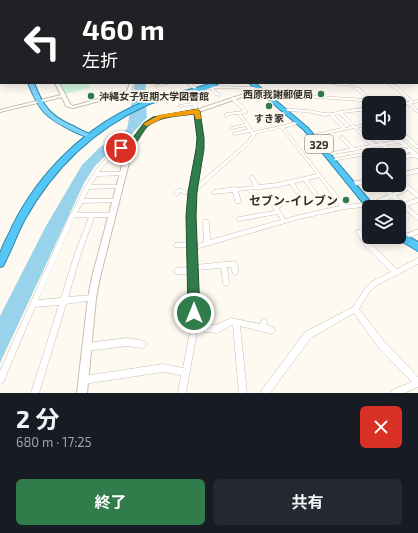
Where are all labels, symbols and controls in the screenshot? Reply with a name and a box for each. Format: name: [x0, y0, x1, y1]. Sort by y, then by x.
text: 460 m: [82, 12, 165, 46]
icon: left: [16, 16, 68, 68]
text: 左折: [82, 49, 118, 71]
place label: 西原我謝郵便局: [243, 88, 313, 100]
marker: 西原我謝郵便局: [316, 89, 326, 99]
place label: 沖縄女子短期大学図書館: [99, 90, 209, 102]
marker: 沖縄女子短期大学図書館: [86, 91, 96, 101]
map controls: [362, 96, 406, 244]
button: sound: [362, 96, 406, 140]
marker: すき家: [264, 101, 274, 111]
place label: すき家: [254, 112, 284, 124]
pin: [104, 131, 138, 165]
road number: 329: [305, 135, 333, 153]
icon: arrive: [110, 137, 132, 159]
button: search: [362, 148, 406, 192]
place label: セブン-イレブン: [249, 193, 338, 207]
marker: セブン-イレブン: [341, 195, 351, 205]
button: layers: [362, 200, 406, 244]
position arrow: [173, 292, 215, 334]
text: 2 分: [16, 404, 59, 433]
button: close: [360, 406, 402, 448]
text: 680 m · 17:25: [16, 434, 92, 450]
button: 終了: [16, 479, 205, 525]
button: 共有: [213, 479, 402, 525]

